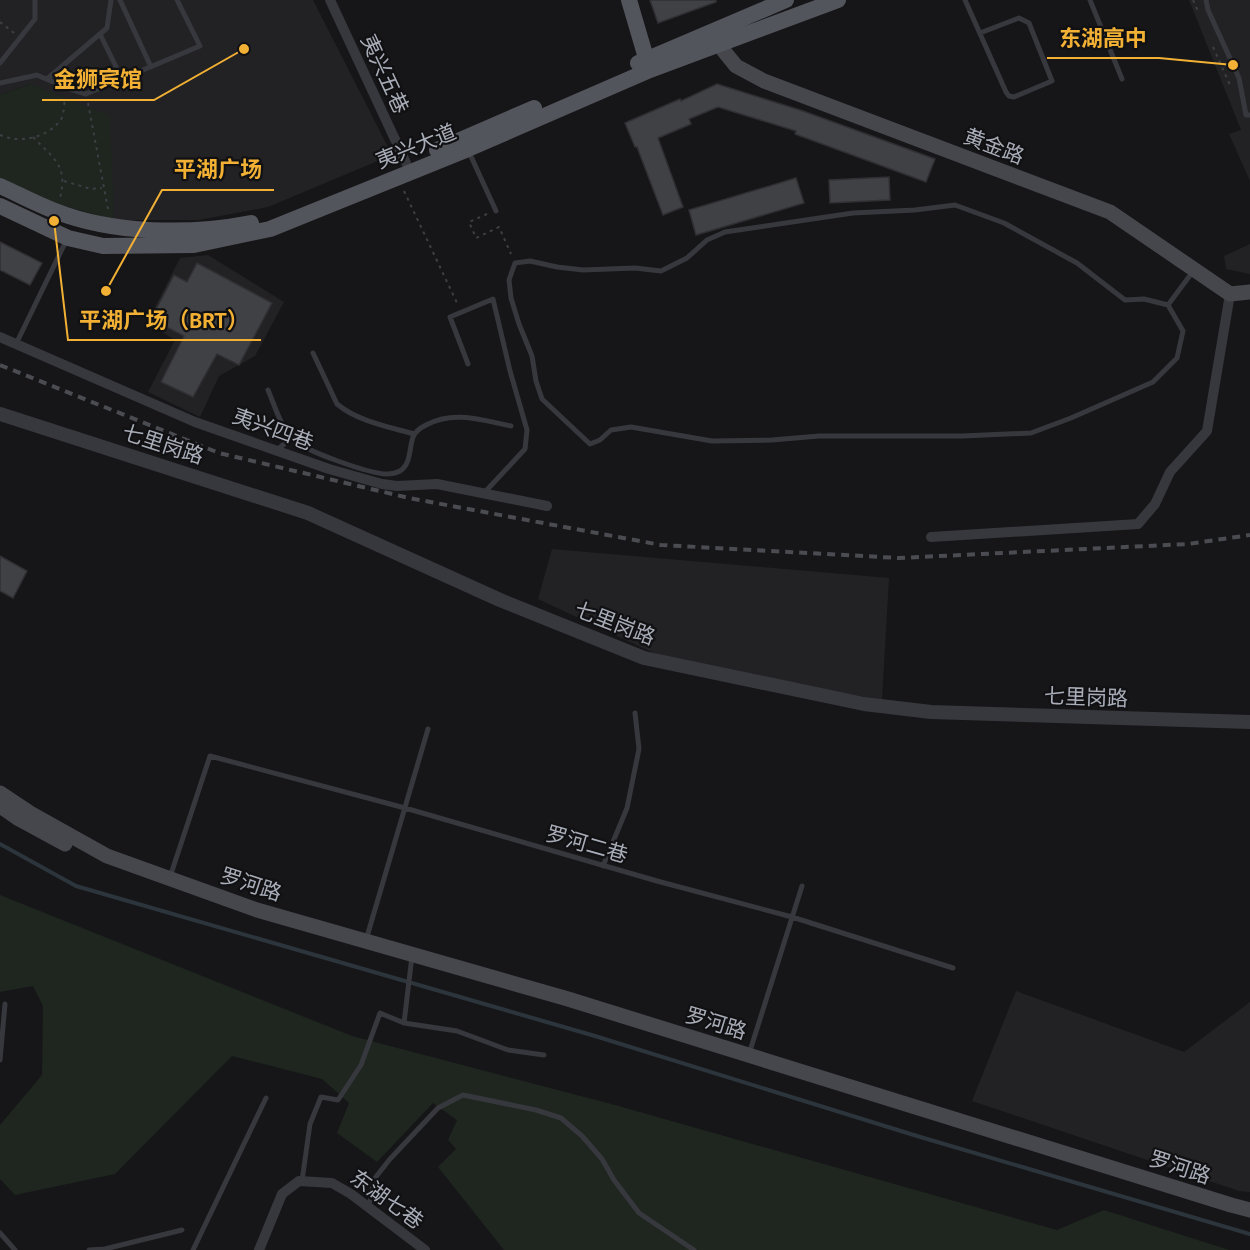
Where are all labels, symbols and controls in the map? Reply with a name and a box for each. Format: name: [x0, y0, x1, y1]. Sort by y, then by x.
callout: 东湖高中: [1047, 18, 1159, 58]
text: 东湖高中: [1059, 24, 1147, 52]
street label: 夷兴五巷: [355, 30, 415, 118]
callout: 金狮宾馆: [42, 60, 154, 100]
text: 金狮宾馆: [54, 65, 142, 93]
street label: 夷兴大道: [372, 118, 460, 174]
street label: 黄金路: [960, 122, 1028, 170]
callout: 平湖广场: [162, 150, 274, 190]
text: 平湖广场: [174, 155, 262, 183]
callout: 平湖广场（BRT）: [68, 300, 261, 340]
text: 平湖广场（BRT）: [79, 306, 249, 334]
street label: 夷兴四巷: [229, 402, 317, 456]
street label: 七里岗路: [119, 418, 207, 470]
street label: 七里岗路: [571, 595, 659, 651]
street label: 七里岗路: [1044, 682, 1128, 712]
street label: 罗河二巷: [543, 819, 631, 869]
street label: 罗河路: [217, 861, 285, 907]
street label: 罗河路: [682, 1001, 750, 1045]
street label: 罗河路: [1146, 1144, 1214, 1190]
street label: 东湖七巷: [345, 1163, 429, 1235]

